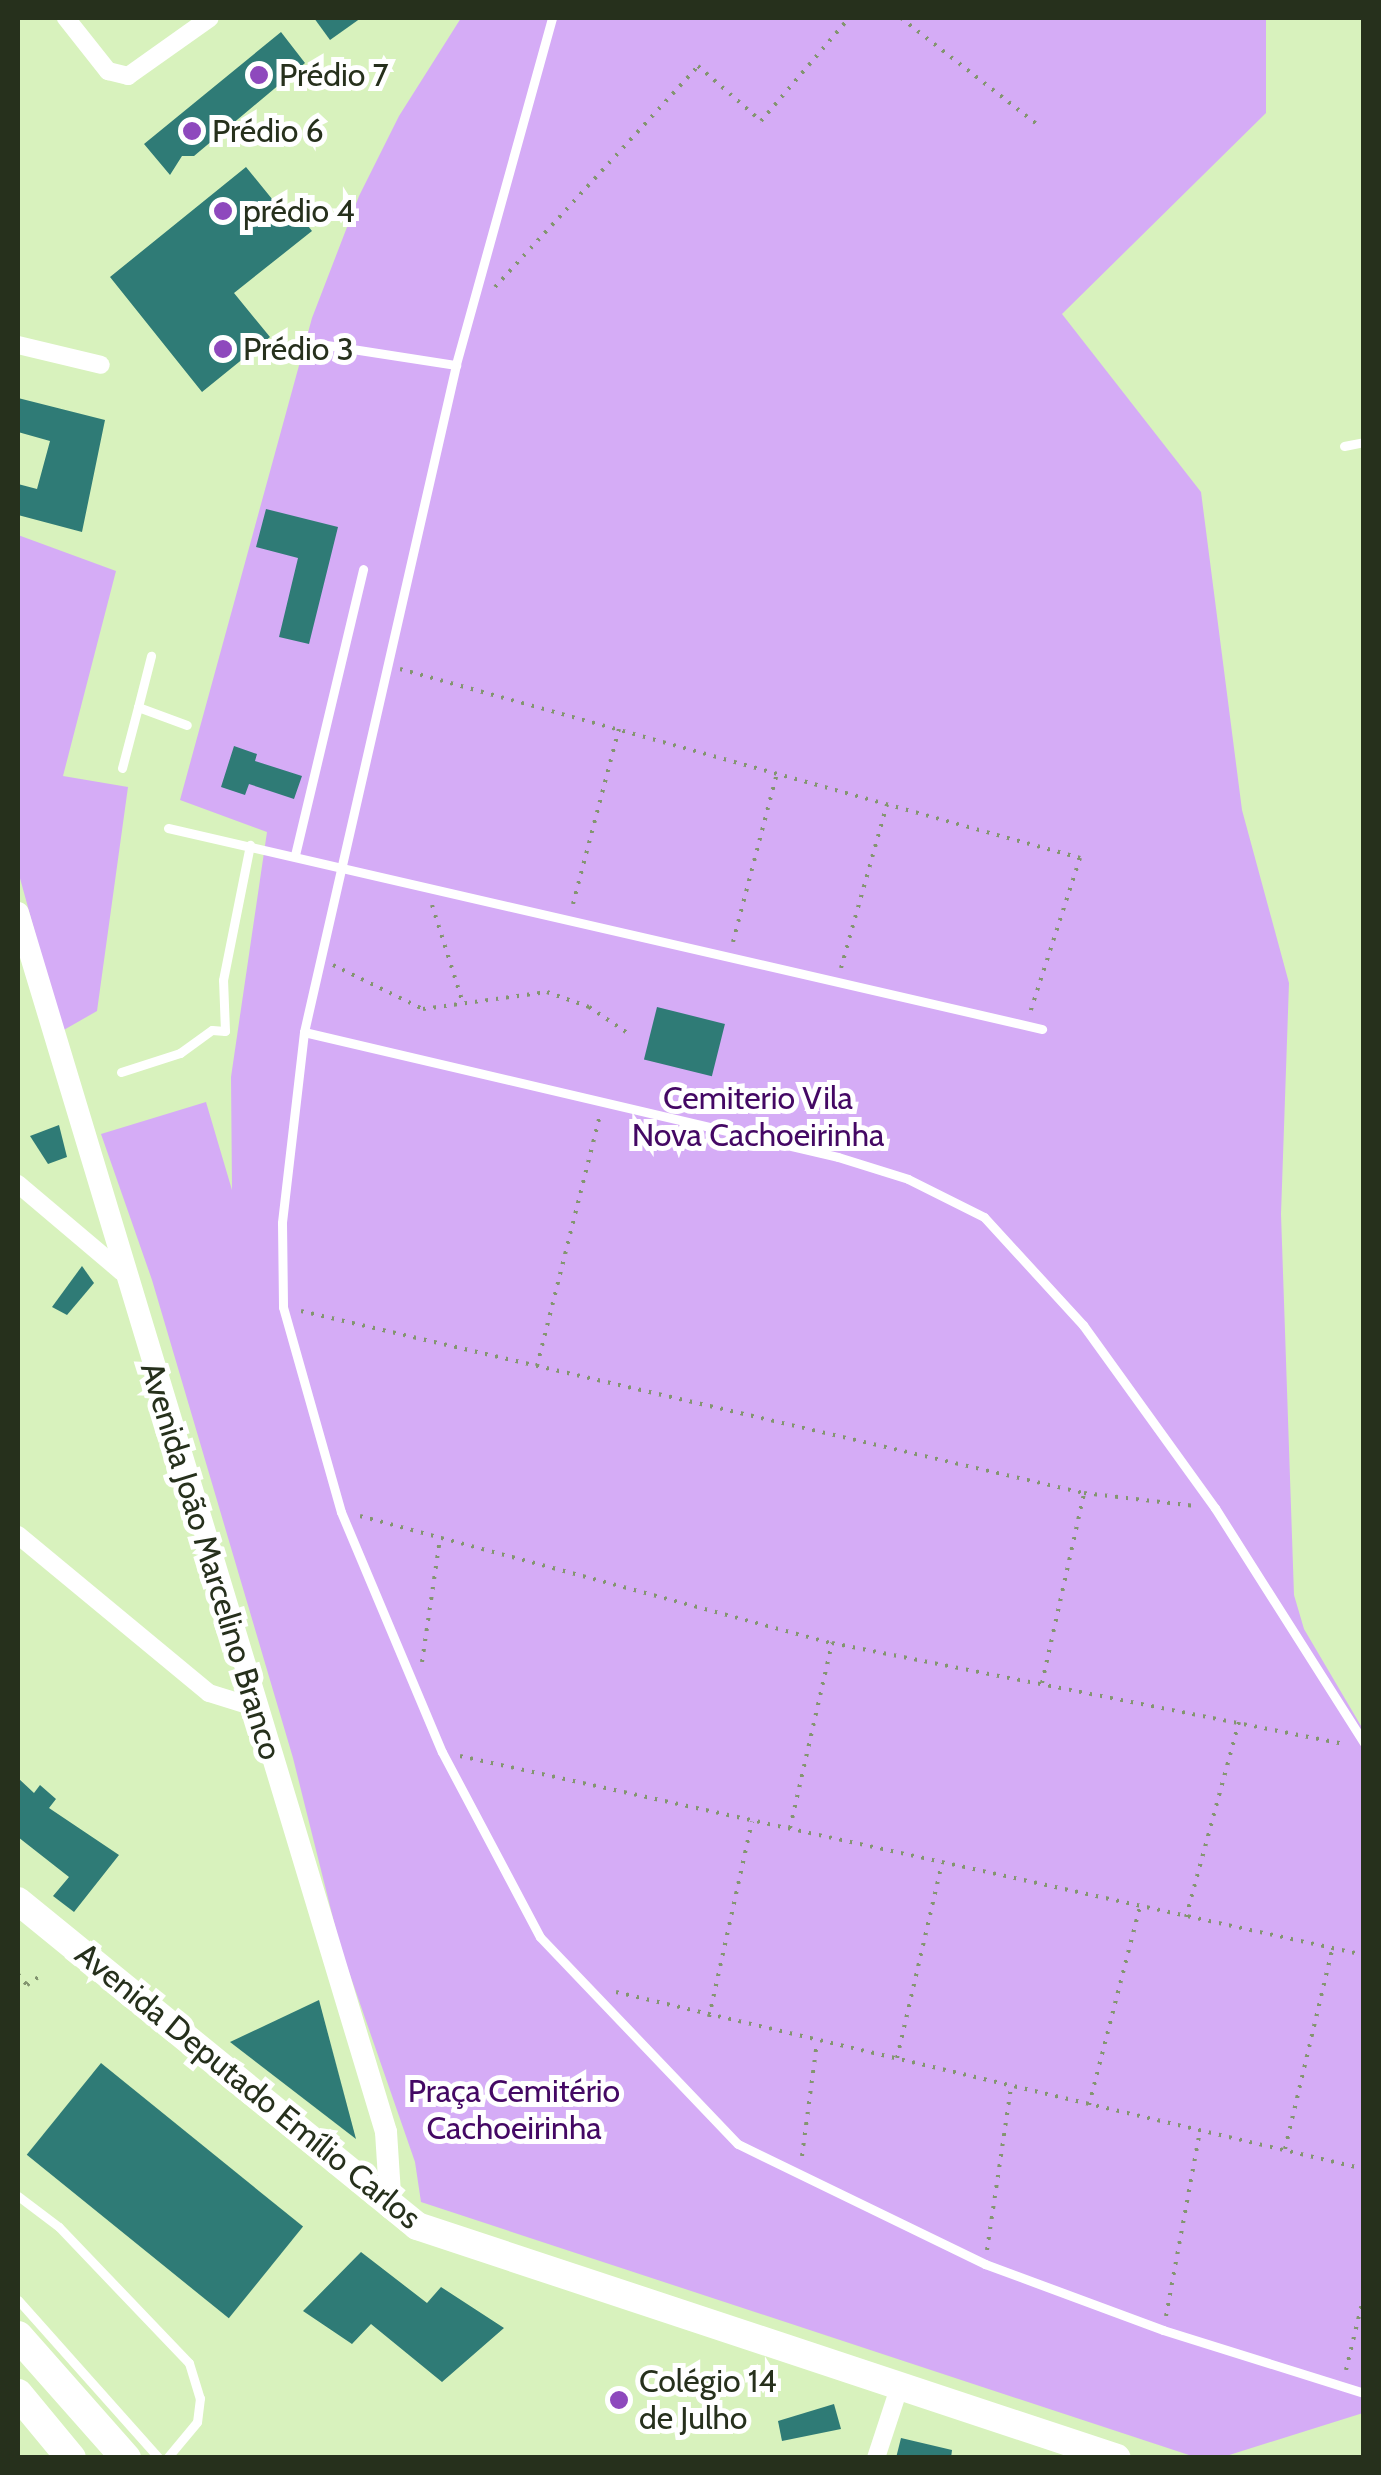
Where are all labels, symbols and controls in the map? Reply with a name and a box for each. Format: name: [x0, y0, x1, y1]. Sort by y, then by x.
place label: Prédio 7: [279, 56, 389, 94]
marker: Prédio 7: [248, 64, 270, 86]
place label: Prédio 6: [212, 112, 324, 150]
marker: Prédio 6: [181, 120, 203, 142]
place label: prédio 4: [243, 192, 355, 230]
marker: prédio 4: [212, 200, 234, 222]
place label: Prédio 3: [243, 330, 354, 368]
marker: Prédio 3: [212, 338, 234, 360]
park label: Cemiterio Vila Nova Cachoeirinha: [632, 1080, 884, 1155]
street label: Avenida João Marcelino Branco: [132, 1358, 290, 1764]
street label: Avenida Deputado Emílio Carlos: [68, 1935, 428, 2237]
park label: Praça Cemitério Cachoeirinha: [408, 2073, 620, 2148]
place label: Colégio 14 de Julho: [639, 2363, 777, 2438]
marker: Colégio 14 de Julho: [608, 2389, 630, 2411]

